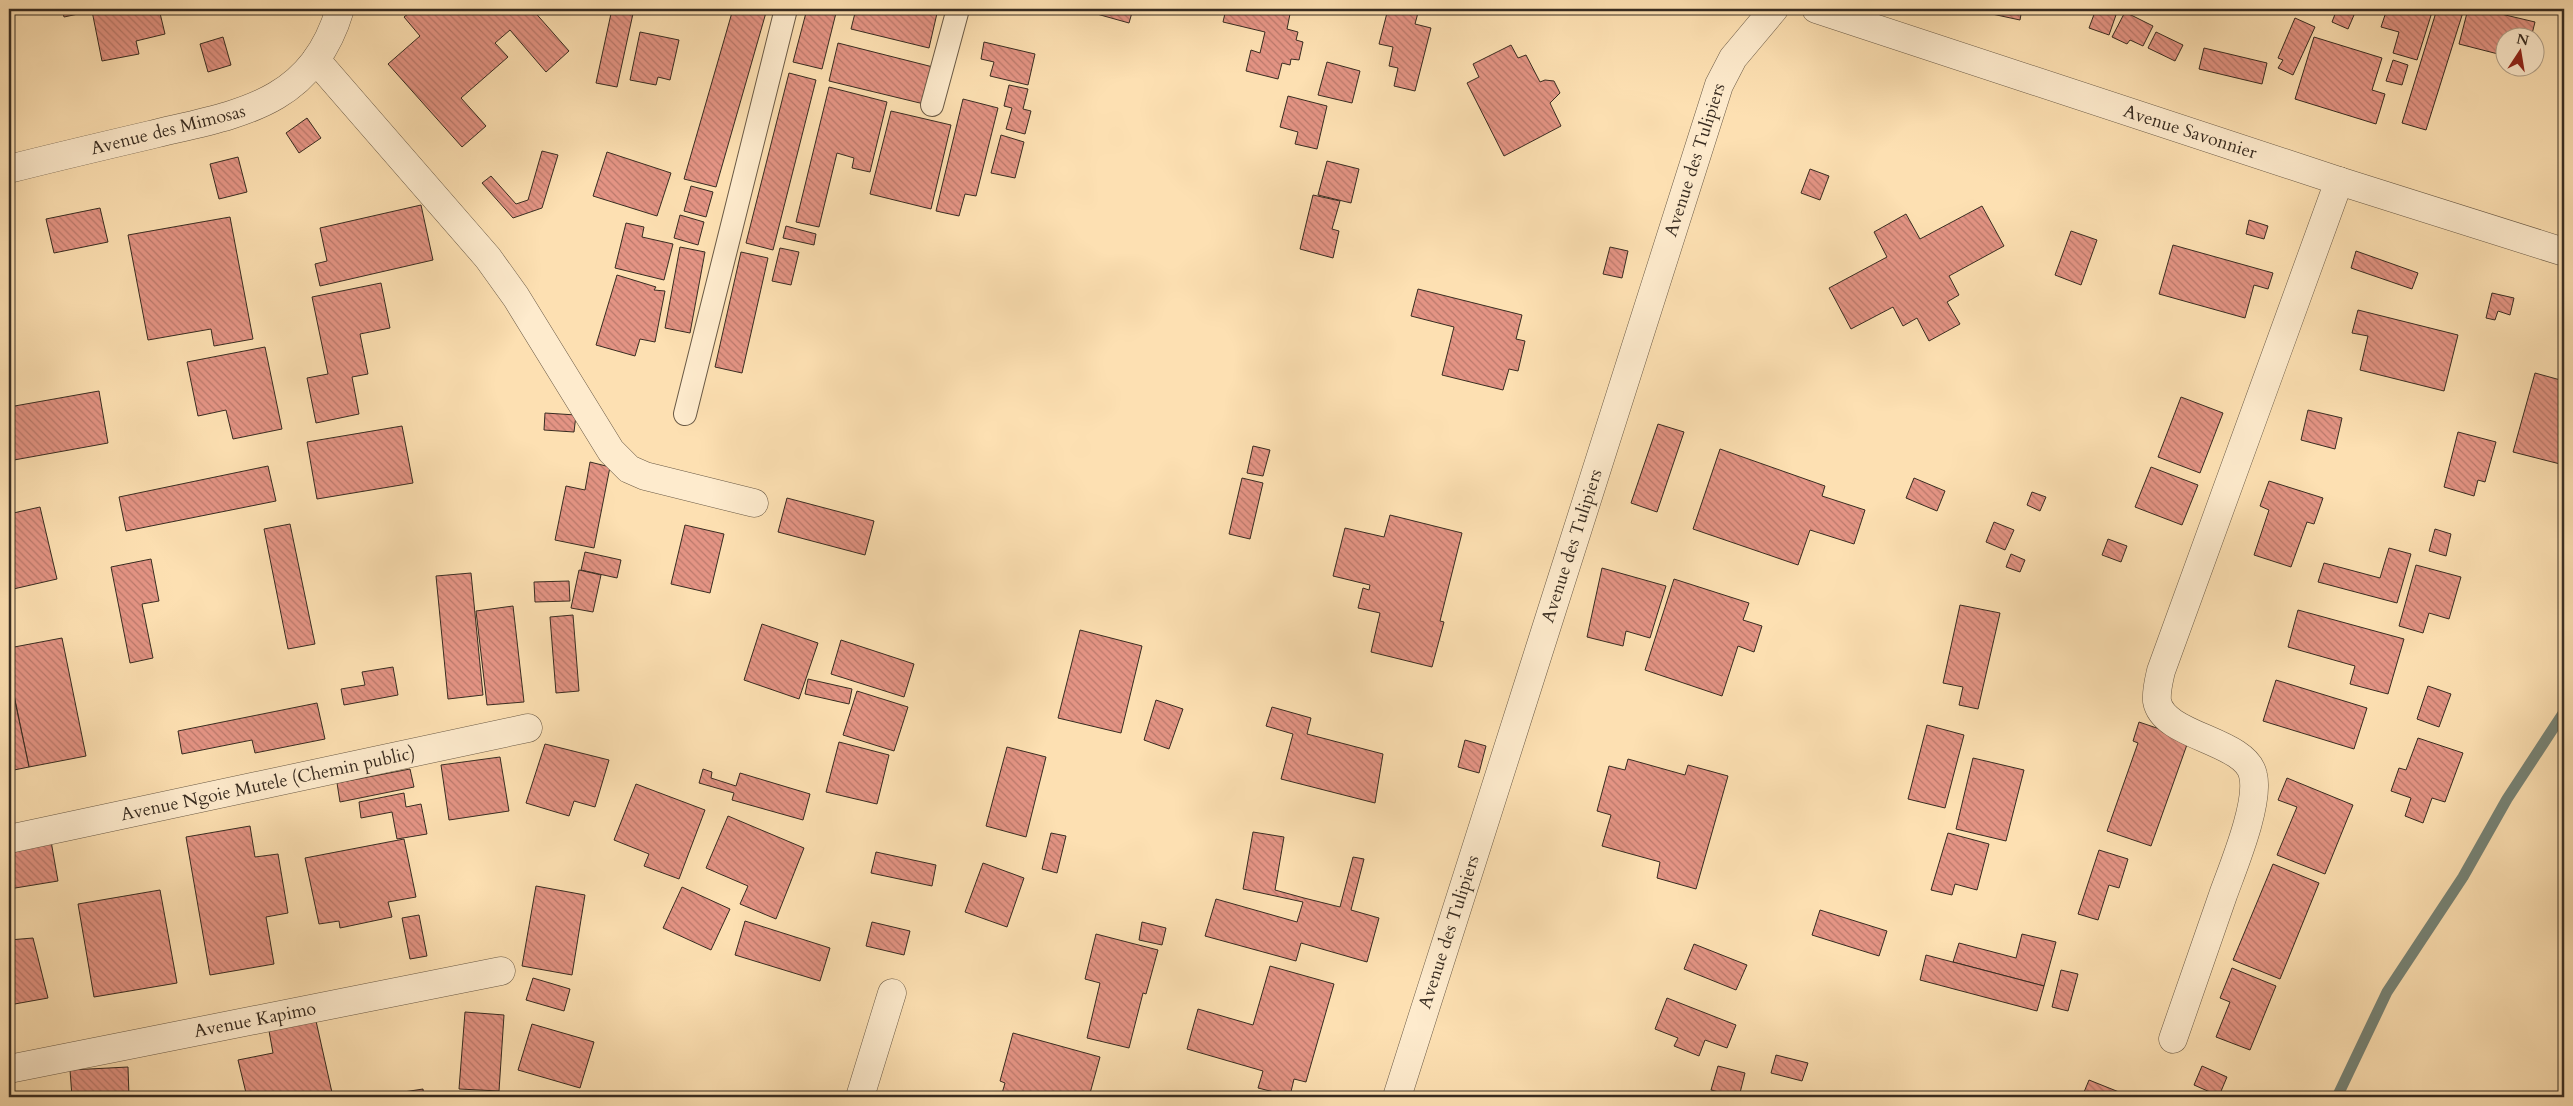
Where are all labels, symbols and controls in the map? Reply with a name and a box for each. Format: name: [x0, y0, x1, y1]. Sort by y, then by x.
north arrow: [2496, 28, 2546, 78]
text: N: [2515, 29, 2531, 50]
street label: Avenue des Tulipiers: [1658, 80, 1732, 240]
street label: Avenue des Mimosas: [88, 99, 248, 161]
street label: Avenue Savonnier: [2120, 99, 2260, 166]
street label: Avenue des Tulipiers: [1535, 466, 1609, 626]
street label: Avenue Ngoie Mutele (Chemin public): [119, 741, 417, 827]
street label: Avenue des Tulipiers: [1412, 852, 1486, 1012]
street label: Avenue Kapimo: [192, 996, 318, 1044]

